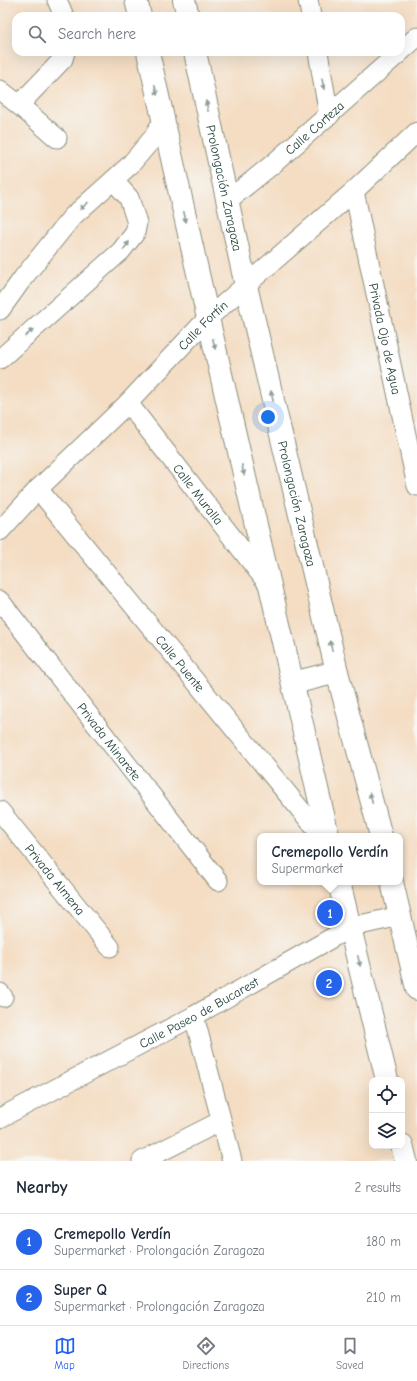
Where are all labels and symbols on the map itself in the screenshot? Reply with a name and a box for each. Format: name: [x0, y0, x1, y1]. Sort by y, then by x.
one-way arrow: [321, 78, 327, 90]
one-way arrow: [154, 84, 160, 96]
street label: Calle Corteza: [282, 98, 347, 157]
one-way arrow: [203, 99, 209, 112]
street label: Prolongación Zaragoza: [204, 123, 246, 252]
one-way arrow: [78, 202, 89, 211]
one-way arrow: [182, 211, 188, 223]
one-way arrow: [121, 240, 130, 251]
street label: Privada Ojo de Agua: [366, 282, 405, 396]
street label: Calle Fortín: [175, 297, 230, 353]
one-way arrow: [25, 329, 34, 338]
one-way arrow: [211, 337, 217, 350]
one-way arrow: [269, 390, 275, 402]
your location: [258, 407, 278, 427]
street label: Prolongación Zaragoza: [275, 439, 319, 568]
street label: Calle Muralla: [170, 460, 227, 527]
one-way arrow: [240, 464, 246, 476]
street label: Calle Puente: [153, 632, 208, 695]
one-way arrow: [327, 639, 333, 652]
street label: Privada Minarete: [74, 700, 145, 784]
one-way arrow: [368, 792, 374, 804]
street label: Privada Almena: [22, 841, 88, 918]
pin: 1: [317, 898, 343, 928]
one-way arrow: [356, 954, 362, 967]
pin: 2: [316, 968, 342, 998]
street label: Calle Paseo de Bucarest: [136, 973, 262, 1051]

